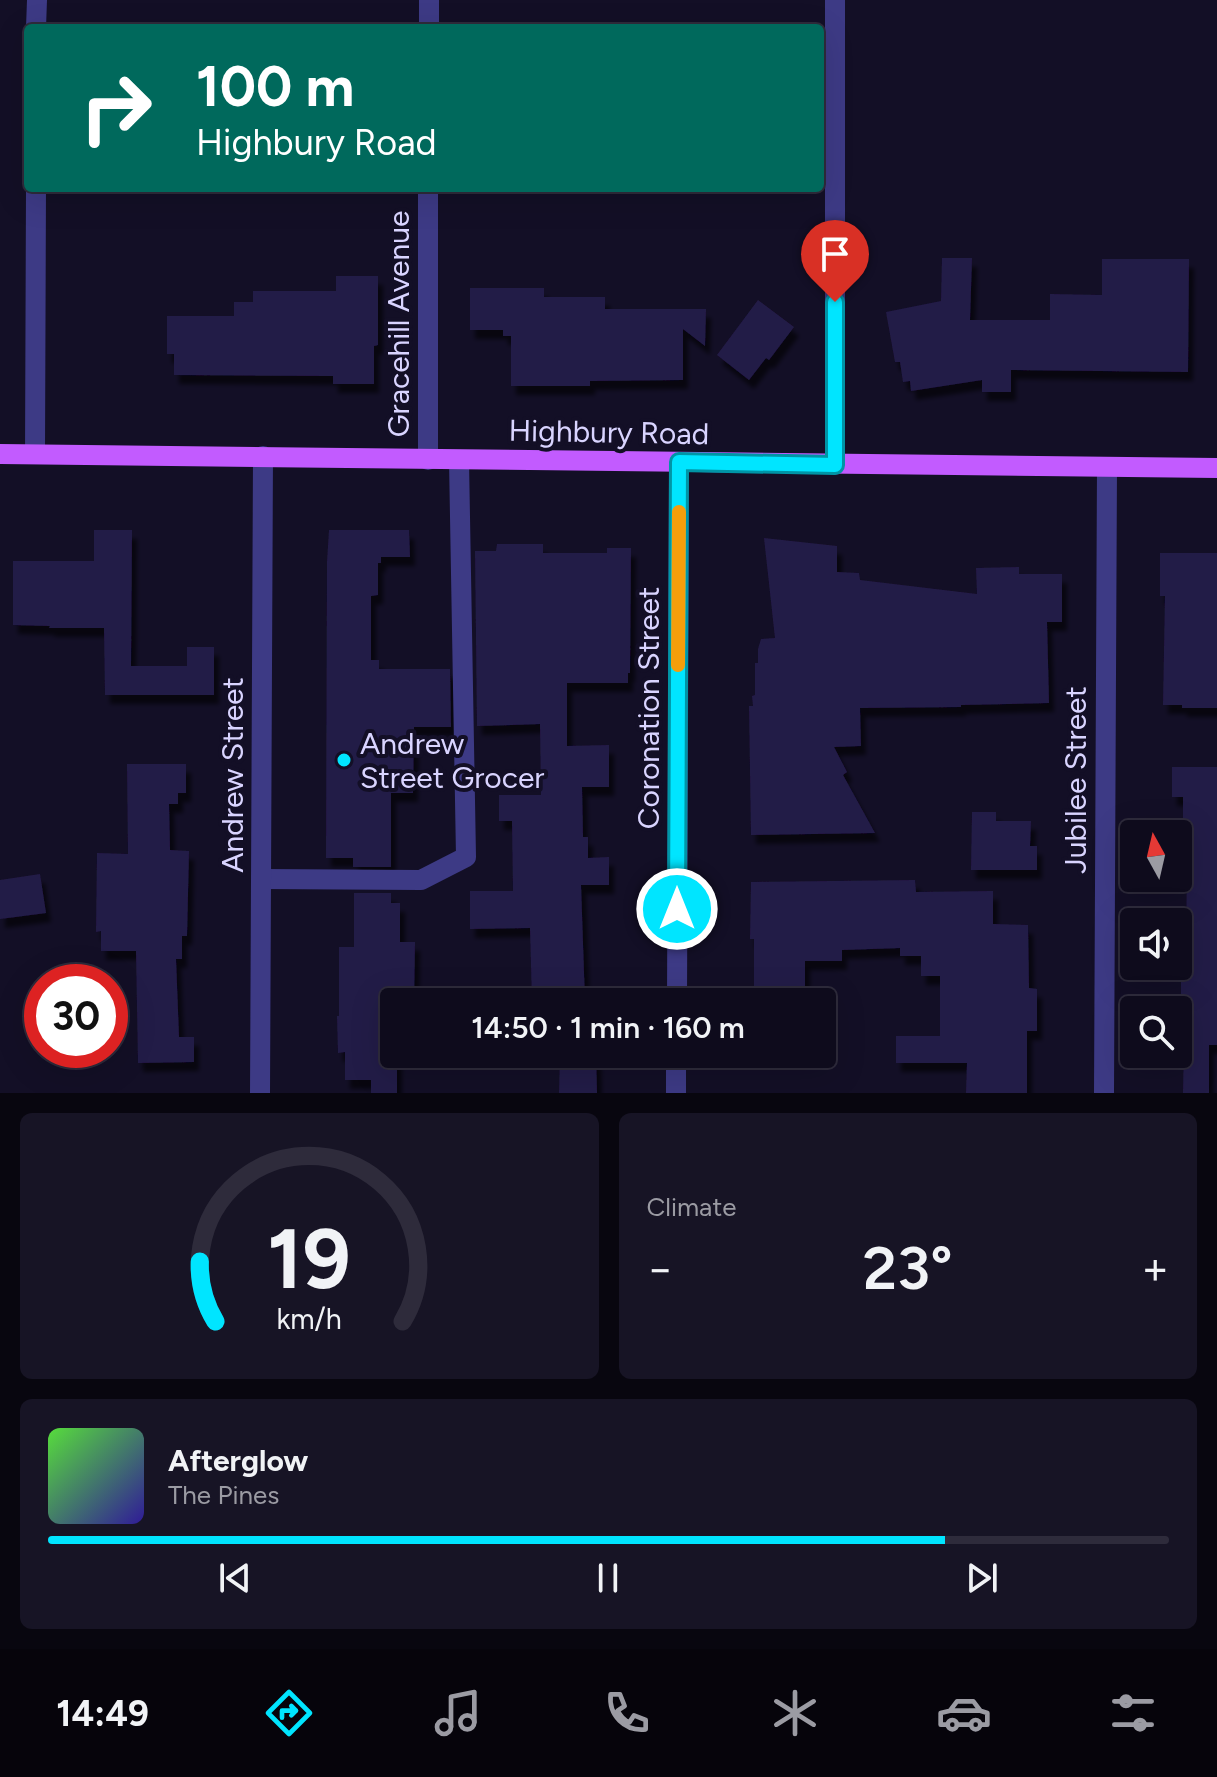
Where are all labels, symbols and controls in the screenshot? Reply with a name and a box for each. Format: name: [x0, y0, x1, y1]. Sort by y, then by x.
text: 100 m: [196, 53, 354, 120]
icon: right: [64, 56, 168, 160]
text: Highbury Road: [196, 121, 437, 164]
street label: Gracehill Avenue: [380, 211, 417, 437]
pin: [801, 220, 869, 302]
icon: arrive: [813, 232, 857, 276]
street label: Highbury Road: [508, 412, 710, 452]
street label: Coronation Street: [630, 587, 667, 829]
street label: Andrew Street: [214, 677, 251, 873]
street label: Jubilee Street: [1057, 686, 1094, 874]
place label: Andrew Street Grocer: [360, 725, 545, 796]
marker: Andrew Street Grocer: [335, 751, 353, 769]
north arrow: [1120, 820, 1192, 892]
map controls: [1120, 820, 1192, 1068]
position arrow: [635, 867, 719, 951]
button: sound: [1120, 908, 1192, 980]
speed limit sign: 30: [24, 964, 128, 1068]
button: search: [1120, 996, 1192, 1068]
text: 14:50 · 1 min · 160 m: [471, 1009, 745, 1046]
text: Climate: [647, 1191, 736, 1223]
text: 19: [268, 1209, 351, 1309]
text: 23°: [863, 1232, 953, 1304]
text: −: [647, 1242, 674, 1295]
text: +: [1142, 1242, 1169, 1295]
text: km/h: [277, 1302, 342, 1336]
text: Afterglow: [168, 1442, 308, 1479]
text: The Pines: [168, 1479, 279, 1511]
icon: previous: [213, 1556, 257, 1600]
icon: pause: [586, 1556, 630, 1600]
icon: next: [960, 1556, 1004, 1600]
icon: directions: [261, 1685, 317, 1741]
icon: music: [430, 1685, 486, 1741]
icon: phone: [599, 1685, 655, 1741]
icon: climate: [767, 1685, 823, 1741]
icon: car: [936, 1685, 992, 1741]
icon: filters: [1105, 1685, 1161, 1741]
text: 14:49: [56, 1692, 149, 1735]

